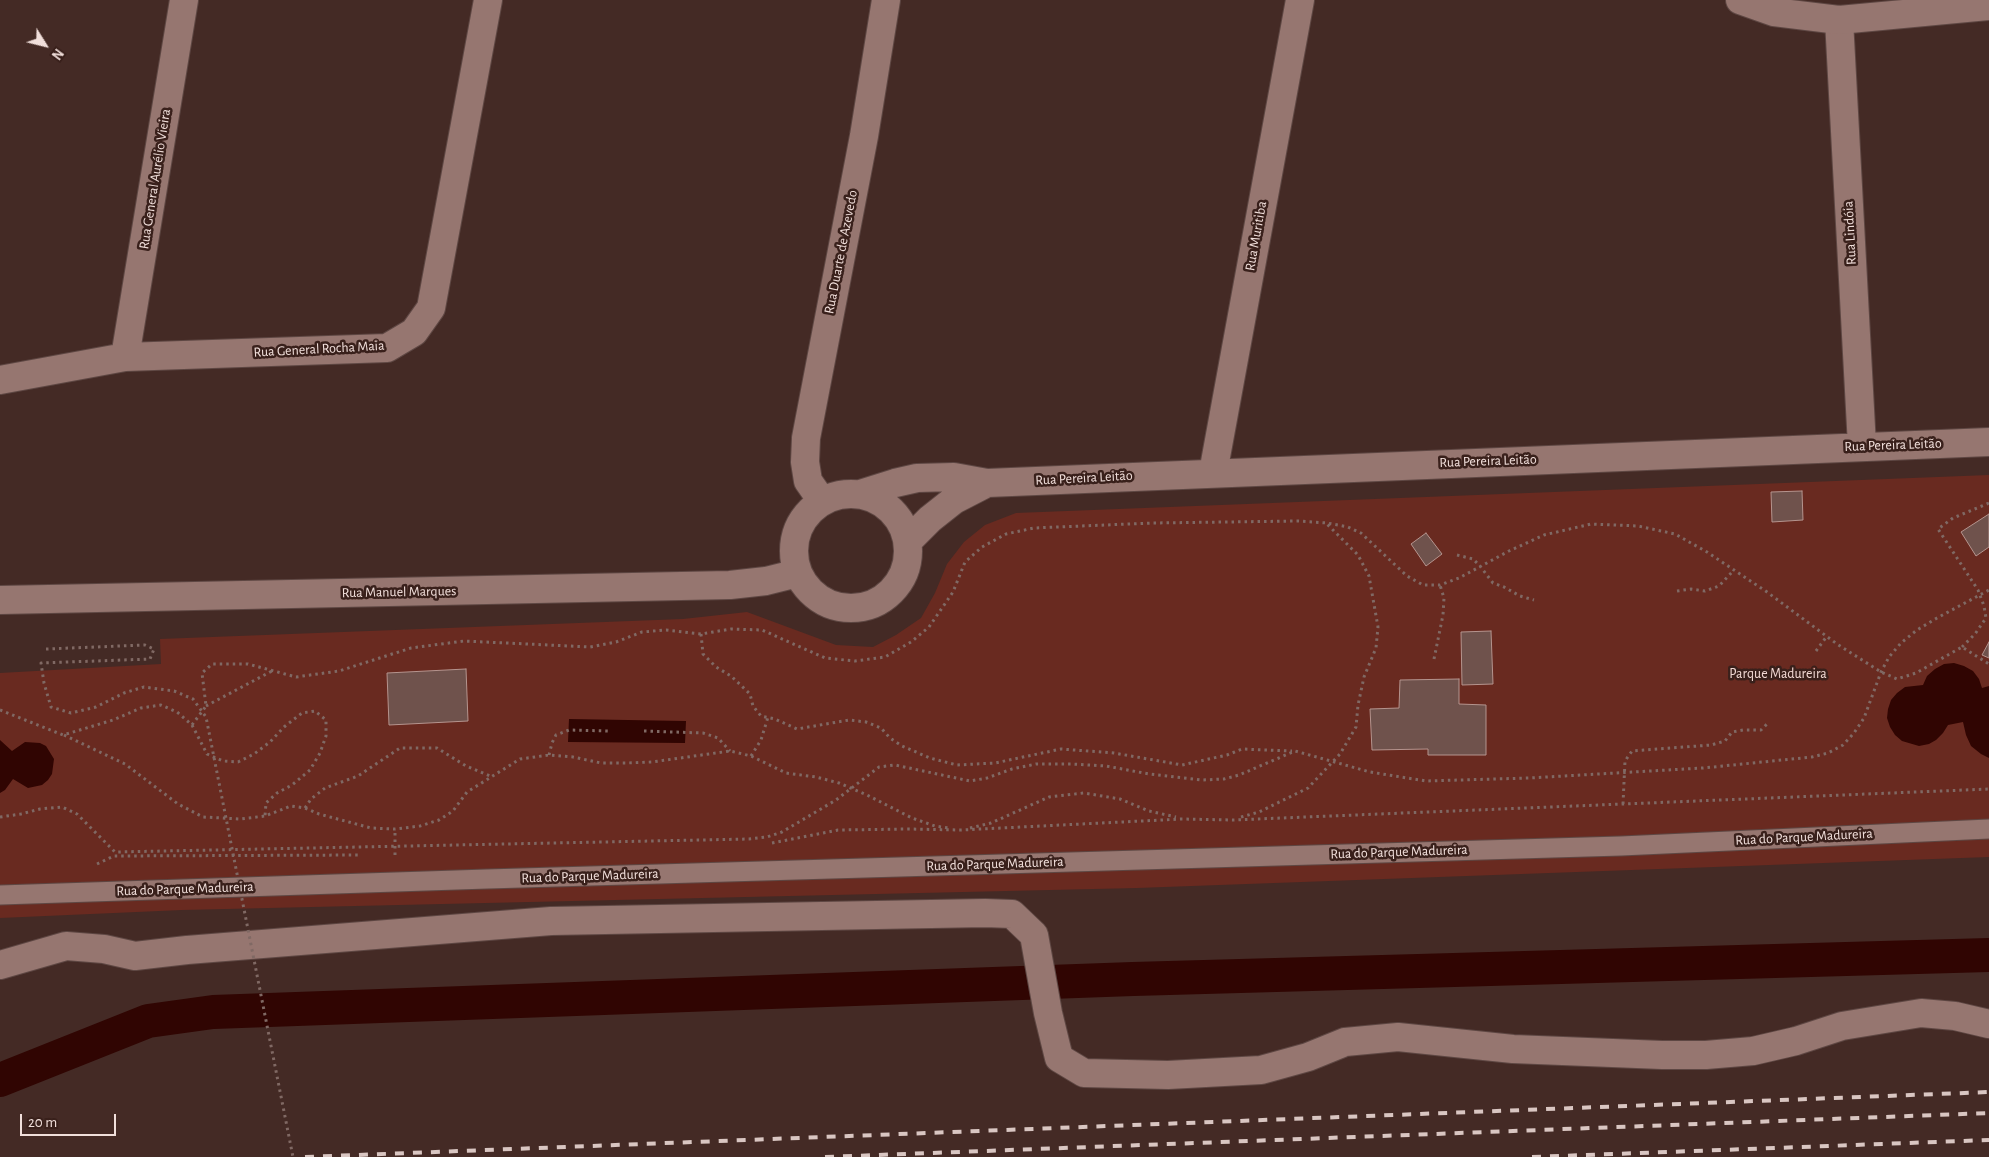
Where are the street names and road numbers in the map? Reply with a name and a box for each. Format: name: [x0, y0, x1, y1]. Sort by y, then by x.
street label: Rua General Aurélio Vieira: [136, 108, 174, 250]
street label: Rua Duarte de Azevedo: [821, 189, 861, 315]
street label: Rua Muritiba: [1242, 200, 1270, 272]
street label: Rua Lindóia: [1840, 201, 1860, 265]
street label: Rua General Rocha Maia: [253, 337, 385, 361]
street label: Rua Pereira Leitão: [1844, 435, 1942, 455]
street label: Rua Pereira Leitão: [1439, 451, 1537, 471]
street label: Rua Pereira Leitão: [1035, 467, 1133, 489]
street label: Rua Manuel Marques: [341, 583, 457, 601]
street label: Rua do Parque Madureira: [1735, 825, 1873, 849]
street label: Rua do Parque Madureira: [1330, 841, 1468, 863]
street label: Rua do Parque Madureira: [926, 853, 1064, 875]
street label: Rua do Parque Madureira: [521, 865, 659, 887]
street label: Rua do Parque Madureira: [116, 878, 254, 900]

